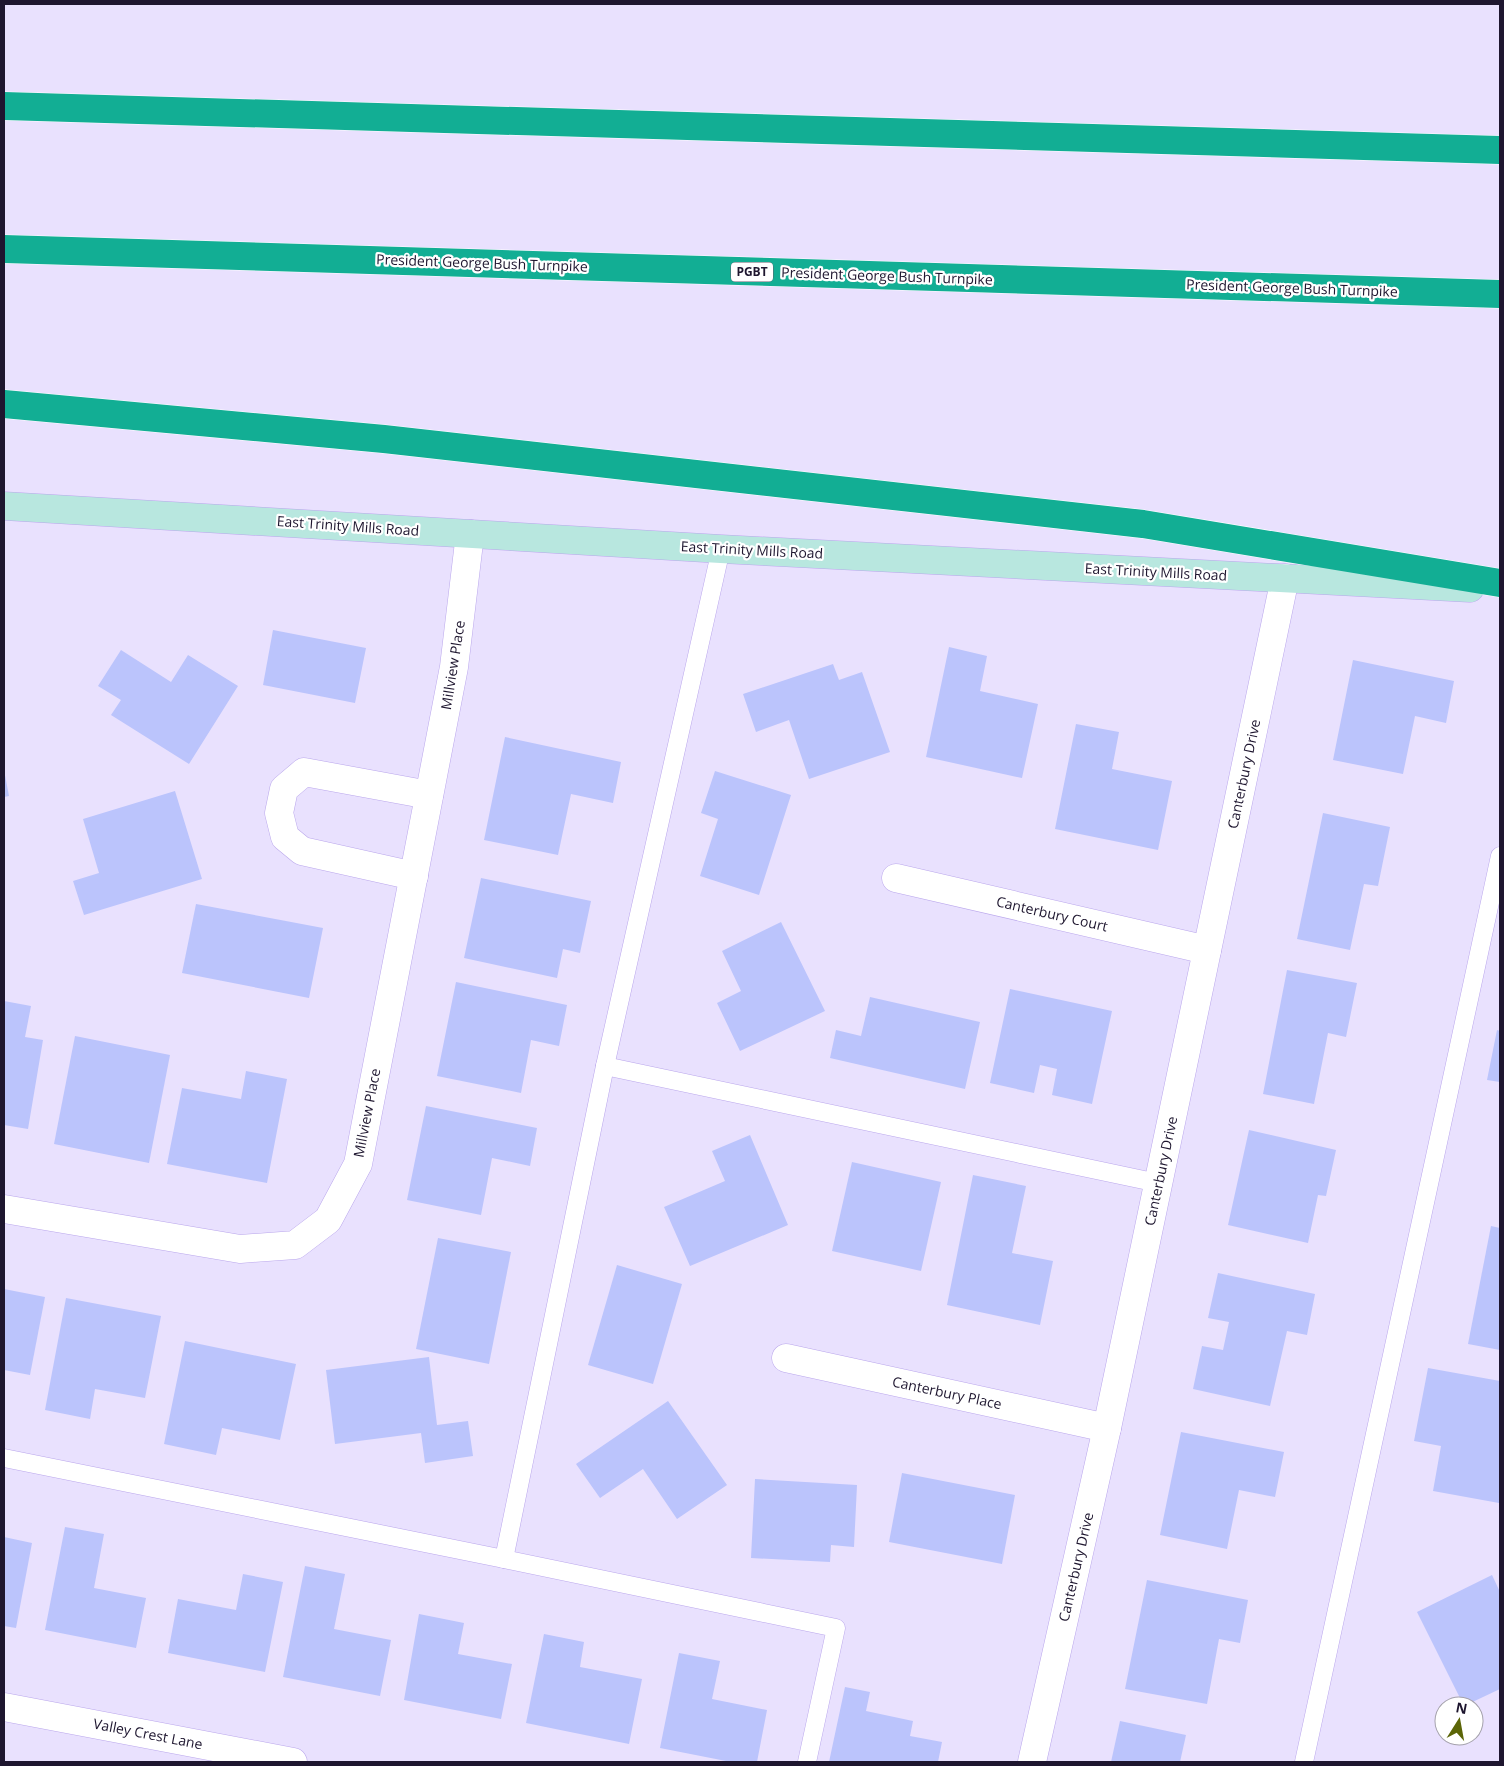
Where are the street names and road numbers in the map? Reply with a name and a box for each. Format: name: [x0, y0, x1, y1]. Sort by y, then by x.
street label: President George Bush Turnpike: [376, 249, 588, 276]
road number: PGBT: [731, 262, 773, 282]
street label: President George Bush Turnpike: [781, 262, 993, 289]
street label: President George Bush Turnpike: [1186, 274, 1398, 301]
street label: East Trinity Mills Road: [276, 511, 420, 540]
street label: East Trinity Mills Road: [680, 536, 824, 563]
street label: East Trinity Mills Road: [1084, 558, 1228, 585]
street label: Millview Place: [436, 619, 469, 711]
street label: Canterbury Drive: [1223, 717, 1264, 830]
street label: Canterbury Court: [995, 891, 1110, 936]
street label: Millview Place: [349, 1067, 384, 1159]
street label: Canterbury Drive: [1140, 1114, 1181, 1227]
street label: Canterbury Place: [891, 1372, 1004, 1413]
street label: Canterbury Drive: [1054, 1510, 1097, 1623]
street label: Valley Crest Lane: [92, 1714, 204, 1753]

